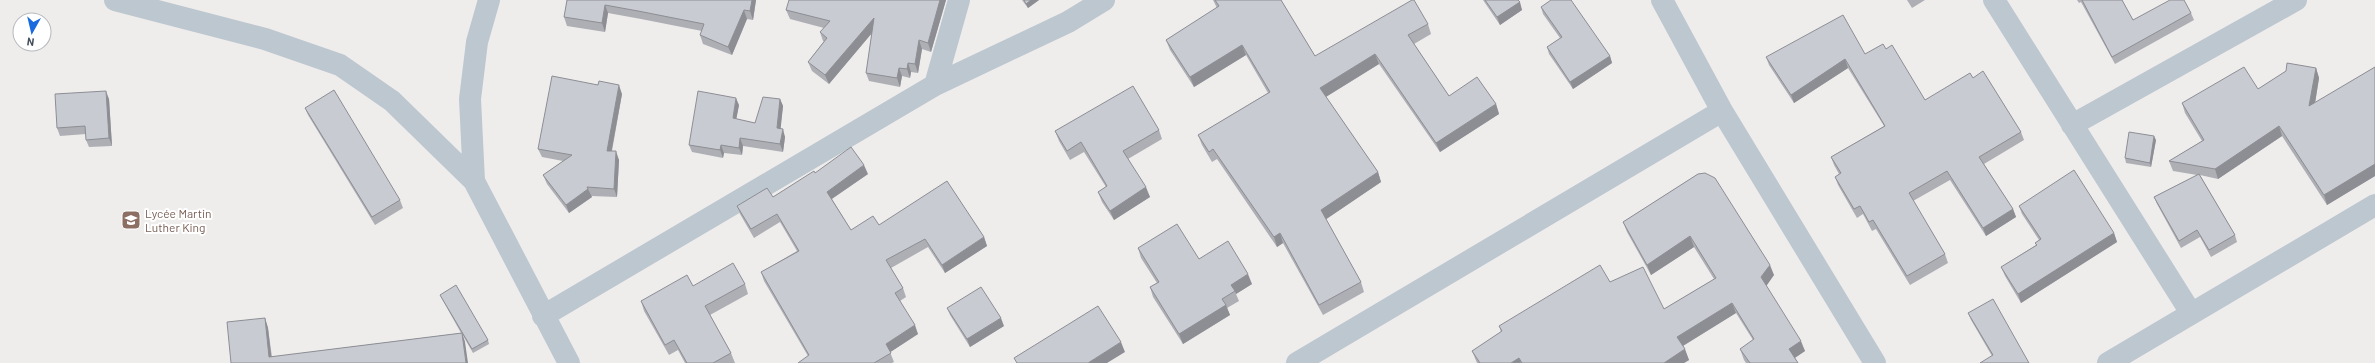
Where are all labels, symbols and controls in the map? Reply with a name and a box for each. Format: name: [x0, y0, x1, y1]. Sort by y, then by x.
north arrow: [12, 12, 52, 52]
text: N: [26, 35, 35, 49]
place label: Lycée Martin Luther King: [145, 206, 212, 234]
school or university icon: Lycée Martin Luther King: [120, 209, 142, 231]

